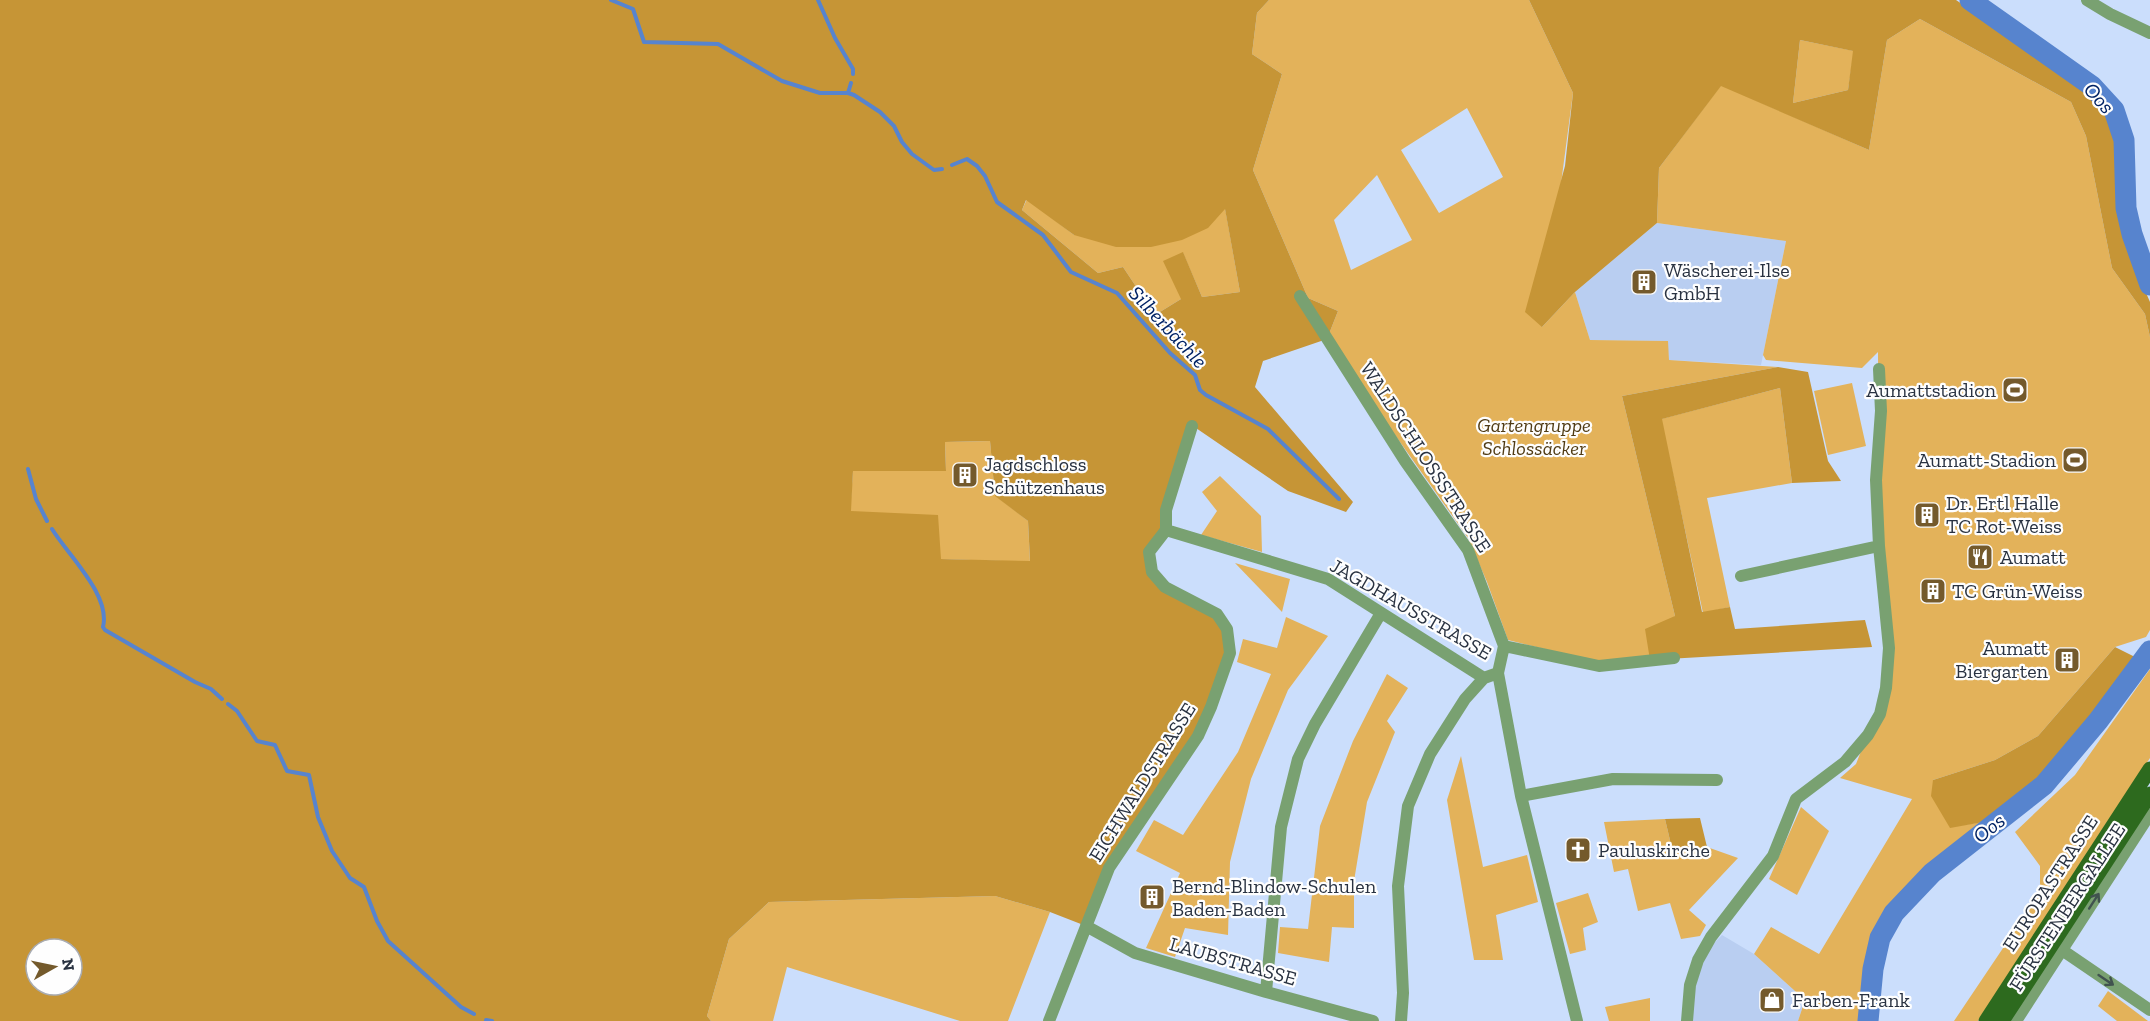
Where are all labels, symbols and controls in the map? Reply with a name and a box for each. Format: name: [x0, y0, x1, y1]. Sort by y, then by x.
water label: Oos: [2079, 77, 2120, 119]
place label: Wäscherei-Ilse GmbH: [1664, 258, 1790, 305]
building icon: Wäscherei-Ilse GmbH: [1629, 267, 1659, 297]
water label: Silberbächle: [1124, 280, 1213, 373]
street label: WALDSCHLOSSSTRASSE: [1355, 357, 1497, 557]
sports icon: Aumattstadion: [2000, 375, 2030, 405]
place label: Aumattstadion: [1866, 378, 1997, 402]
park label: Gartengruppe Schlossäcker: [1477, 413, 1591, 460]
sports icon: Aumatt-Stadion: [2060, 445, 2090, 475]
place label: Aumatt-Stadion: [1917, 448, 2057, 472]
place label: Jagdschloss Schützenhaus: [984, 452, 1105, 499]
building icon: Jagdschloss Schützenhaus: [950, 460, 980, 490]
place label: Dr. Ertl Halle TC Rot-Weiss: [1946, 491, 2062, 538]
building icon: Dr. Ertl Halle TC Rot-Weiss: [1912, 500, 1942, 530]
restaurant icon: Aumatt: [1965, 542, 1995, 572]
place label: Aumatt: [2000, 545, 2066, 569]
street label: JAGDHAUSSTRASSE: [1326, 553, 1496, 665]
building icon: TC Grün-Weiss: [1918, 576, 1948, 606]
place label: TC Grün-Weiss: [1952, 579, 2083, 603]
place label: Aumatt Biergarten: [1955, 636, 2049, 683]
building icon: Aumatt Biergarten: [2052, 645, 2082, 675]
street label: EICHWALDSTRASSE: [1083, 698, 1201, 866]
water label: Oos: [1968, 807, 2010, 848]
street label: EUROPASTRASSE: [1997, 810, 2103, 956]
street label: FÜRSTENBERGALLEE: [2004, 819, 2130, 995]
church icon: Pauluskirche: [1563, 835, 1593, 865]
place label: Pauluskirche: [1598, 838, 1710, 862]
place label: Bernd-Blindow-Schulen Baden-Baden: [1172, 874, 1377, 921]
building icon: Bernd-Blindow-Schulen Baden-Baden: [1137, 882, 1167, 912]
one-way arrow: [2088, 893, 2100, 910]
street label: LAUBSTRASSE: [1167, 931, 1299, 991]
north arrow: [24, 937, 84, 997]
text: N: [58, 957, 79, 972]
one-way arrow: [2097, 974, 2114, 986]
shop icon: Farben-Frank: [1757, 985, 1787, 1015]
place label: Farben-Frank: [1792, 988, 1910, 1012]

